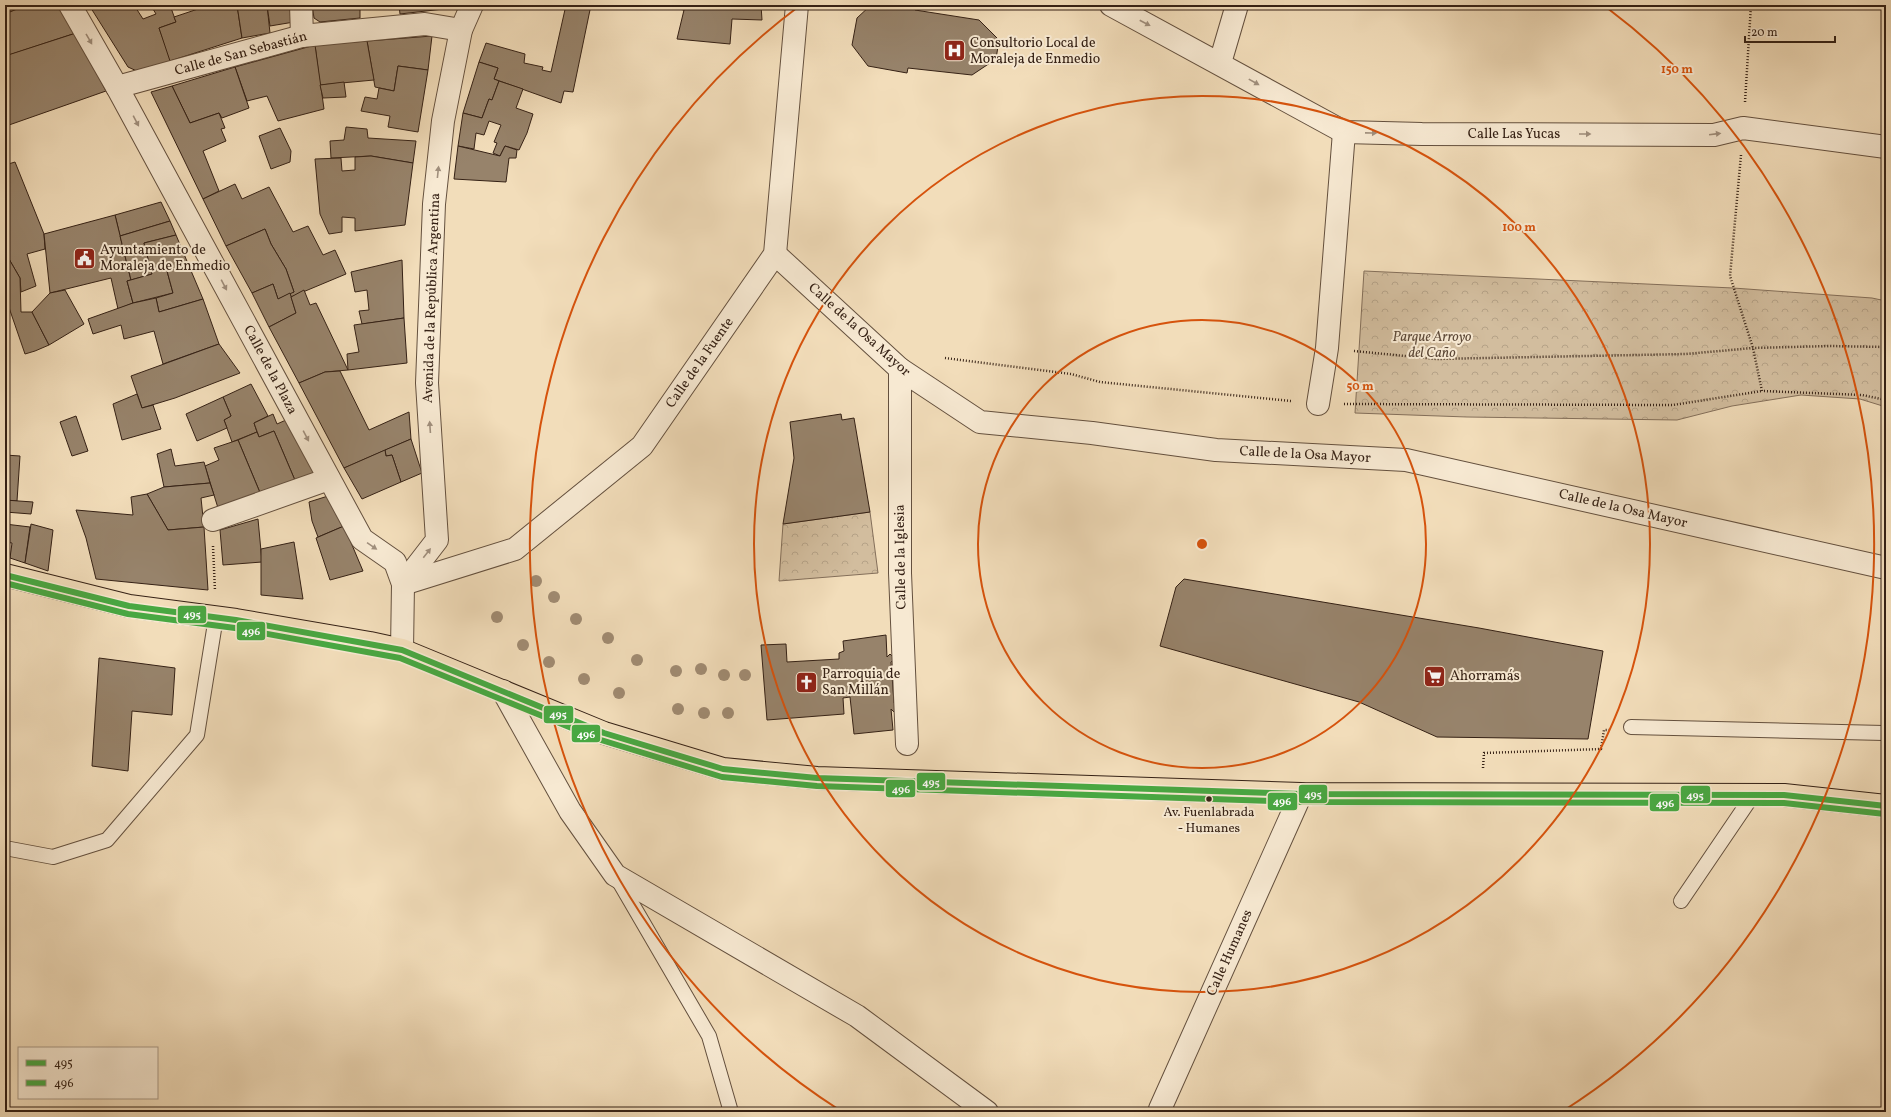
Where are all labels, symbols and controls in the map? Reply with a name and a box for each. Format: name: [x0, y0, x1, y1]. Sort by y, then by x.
scale bar: [1745, 18, 1835, 44]
one-way arrow: [1139, 20, 1151, 27]
text: 20 m: [1751, 25, 1778, 41]
street label: Calle de San Sebastián: [173, 27, 309, 81]
one-way arrow: [86, 33, 93, 45]
place label: Consultorio Local de Moraleja de Enmedio: [970, 34, 1100, 69]
hospital icon: Consultorio Local de Moraleja de Enmedio: [941, 38, 967, 64]
text: 150 m: [1661, 62, 1693, 78]
one-way arrow: [1248, 79, 1260, 85]
one-way arrow: [132, 115, 139, 127]
street label: Calle Las Yucas: [1468, 125, 1560, 144]
one-way arrow: [1365, 130, 1378, 136]
one-way arrow: [1579, 131, 1592, 137]
one-way arrow: [1709, 131, 1721, 137]
one-way arrow: [434, 166, 441, 178]
street label: Avenida de la República Argentina: [419, 192, 445, 404]
text: 100 m: [1502, 220, 1536, 236]
place label: Ayuntamiento de Moraleja de Enmedio: [100, 241, 230, 276]
public building icon: Ayuntamiento de Moraleja de Enmedio: [72, 245, 98, 271]
one-way arrow: [221, 279, 227, 291]
street label: Calle de la Osa Mayor: [804, 279, 914, 381]
street label: Calle de la Fuente: [662, 313, 739, 412]
street label: Calle de la Plaza: [238, 322, 302, 418]
park label: Parque Arroyo del Caño: [1393, 328, 1472, 363]
text: 50 m: [1346, 379, 1374, 395]
one-way arrow: [426, 421, 433, 433]
one-way arrow: [303, 430, 309, 442]
street label: Calle de la Osa Mayor: [1239, 442, 1371, 468]
street label: Calle de la Osa Mayor: [1557, 485, 1689, 533]
street label: Calle de la Iglesia: [891, 504, 911, 610]
centre of rings: [1195, 537, 1209, 551]
one-way arrow: [367, 542, 378, 550]
one-way arrow: [422, 548, 431, 559]
line badge: 495: [177, 605, 207, 624]
text: 495: [183, 608, 201, 623]
line badge: 496: [236, 621, 266, 641]
text: 496: [242, 625, 260, 640]
supermarket icon: Ahorramás: [1421, 663, 1447, 689]
place label: Parroquia de San Millán: [822, 665, 901, 700]
place label: Ahorramás: [1450, 667, 1520, 686]
church icon: Parroquia de San Millán: [794, 669, 820, 695]
line badge: 495: [543, 705, 574, 724]
text: 495: [549, 708, 567, 723]
line badge: 496: [571, 724, 601, 743]
text: 496: [577, 728, 595, 743]
line badge: 495: [916, 772, 946, 791]
text: 495: [922, 776, 940, 791]
line badge: 496: [885, 779, 916, 798]
text: 496: [892, 783, 910, 798]
line badge: 495: [1298, 784, 1328, 804]
line badge: 495: [1680, 785, 1711, 804]
text: 495: [1304, 788, 1322, 803]
text: 495: [1686, 789, 1704, 804]
line badge: 496: [1267, 792, 1298, 811]
line badge: 496: [1649, 793, 1680, 812]
marker: Av. Fuenlabrada - Humanes: [1204, 794, 1214, 804]
text: 496: [1273, 795, 1291, 810]
text: 496: [1656, 797, 1674, 812]
place label: Av. Fuenlabrada - Humanes: [1163, 804, 1255, 838]
street label: Calle Humanes: [1202, 907, 1258, 999]
legend: [18, 1047, 158, 1099]
text: 495: [54, 1056, 73, 1072]
text: 496: [54, 1076, 74, 1092]

